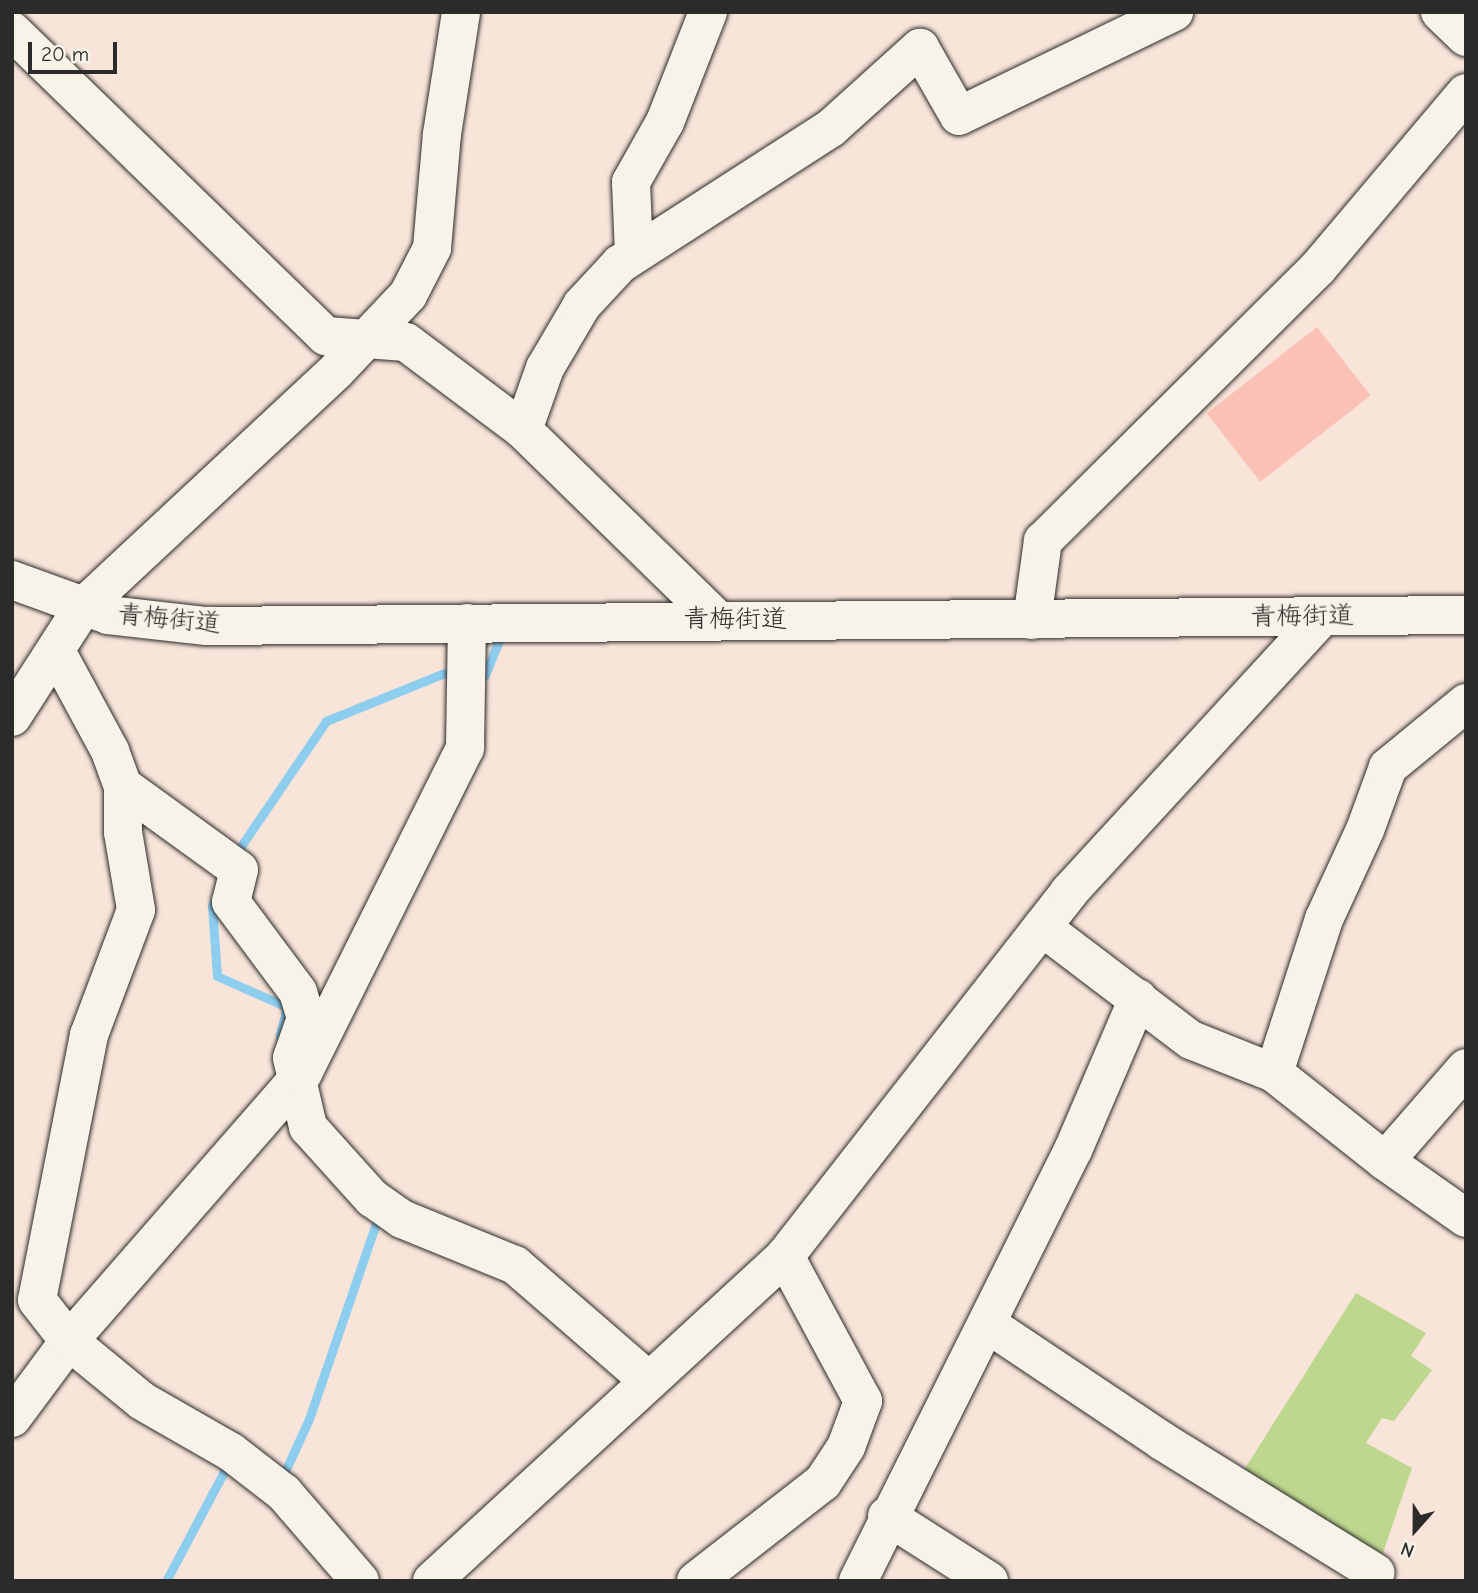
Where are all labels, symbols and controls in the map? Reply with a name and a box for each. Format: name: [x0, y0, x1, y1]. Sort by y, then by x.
scale bar: [32, 28, 121, 72]
text: 20 m: [41, 42, 89, 66]
street label: 青梅街道: [116, 600, 222, 640]
street label: 青梅街道: [1250, 600, 1354, 634]
street label: 青梅街道: [683, 604, 787, 636]
north arrow: [1380, 1495, 1450, 1565]
text: N: [1398, 1537, 1417, 1562]

